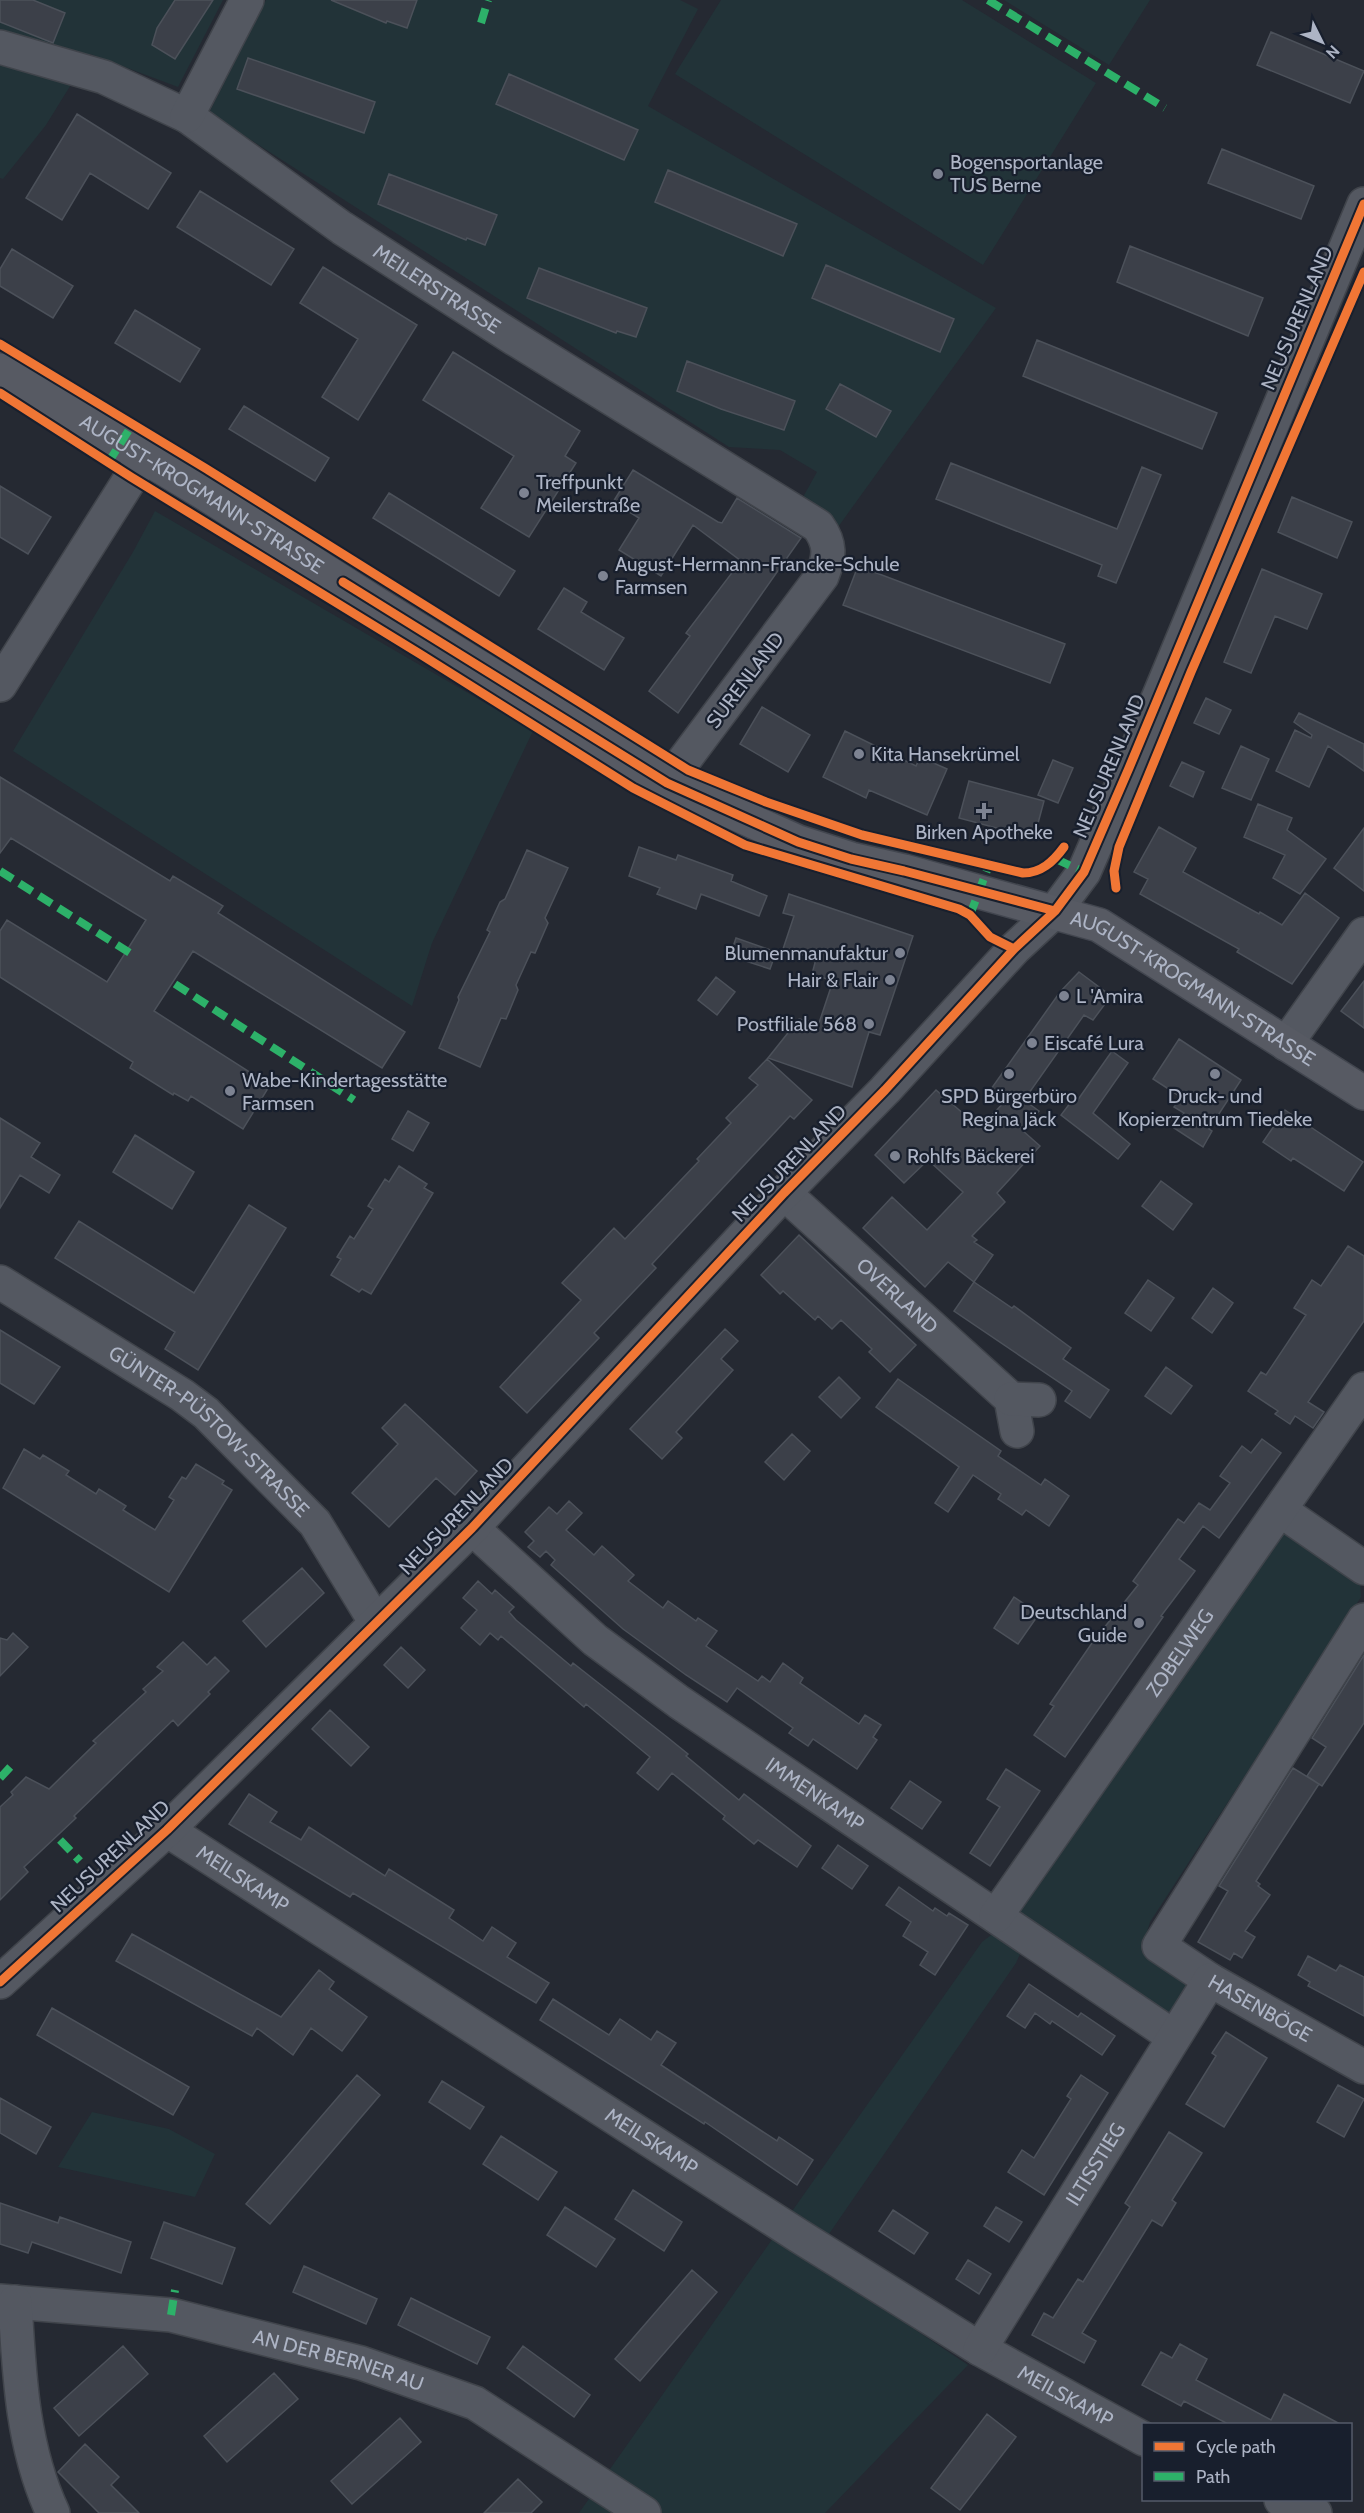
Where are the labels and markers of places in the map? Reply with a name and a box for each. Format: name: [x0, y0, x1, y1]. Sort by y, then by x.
place label: Bogensportanlage TUS Berne: [950, 150, 1103, 197]
marker: Bogensportanlage TUS Berne: [931, 167, 945, 181]
place label: Treffpunkt Meilerstraße: [536, 470, 640, 517]
marker: Treffpunkt Meilerstraße: [517, 486, 531, 500]
place label: August-Hermann-Francke-Schule Farmsen: [615, 552, 899, 599]
marker: August-Hermann-Francke-Schule Farmsen: [596, 569, 610, 583]
place label: Kita Hansekrümel: [871, 742, 1020, 766]
marker: Kita Hansekrümel: [852, 747, 866, 761]
marker: Birken Apotheke: [977, 804, 991, 818]
place label: Birken Apotheke: [915, 820, 1053, 844]
place label: Blumenmanufaktur: [725, 941, 889, 965]
marker: Blumenmanufaktur: [893, 946, 907, 960]
place label: Hair & Flair: [787, 968, 879, 992]
marker: Hair & Flair: [883, 973, 897, 987]
place label: L 'Amira: [1076, 984, 1143, 1008]
marker: L 'Amira: [1057, 989, 1071, 1003]
place label: Postfiliale 568: [737, 1012, 857, 1036]
marker: Postfiliale 568: [862, 1017, 876, 1031]
place label: Eiscafé Lura: [1044, 1031, 1144, 1055]
marker: Eiscafé Lura: [1025, 1036, 1039, 1050]
marker: SPD Bürgerbüro Regina Jäck: [1002, 1067, 1016, 1081]
marker: Druck- und Kopierzentrum Tiedeke: [1208, 1067, 1222, 1081]
place label: Wabe-Kindertagesstätte Farmsen: [242, 1068, 447, 1115]
marker: Wabe-Kindertagesstätte Farmsen: [223, 1084, 237, 1098]
place label: SPD Bürgerbüro Regina Jäck: [941, 1084, 1077, 1131]
place label: Druck- und Kopierzentrum Tiedeke: [1118, 1084, 1312, 1131]
place label: Rohlfs Bäckerei: [907, 1144, 1035, 1168]
marker: Rohlfs Bäckerei: [888, 1149, 902, 1163]
place label: Deutschland Guide: [1020, 1600, 1127, 1647]
marker: Deutschland Guide: [1132, 1616, 1146, 1630]

